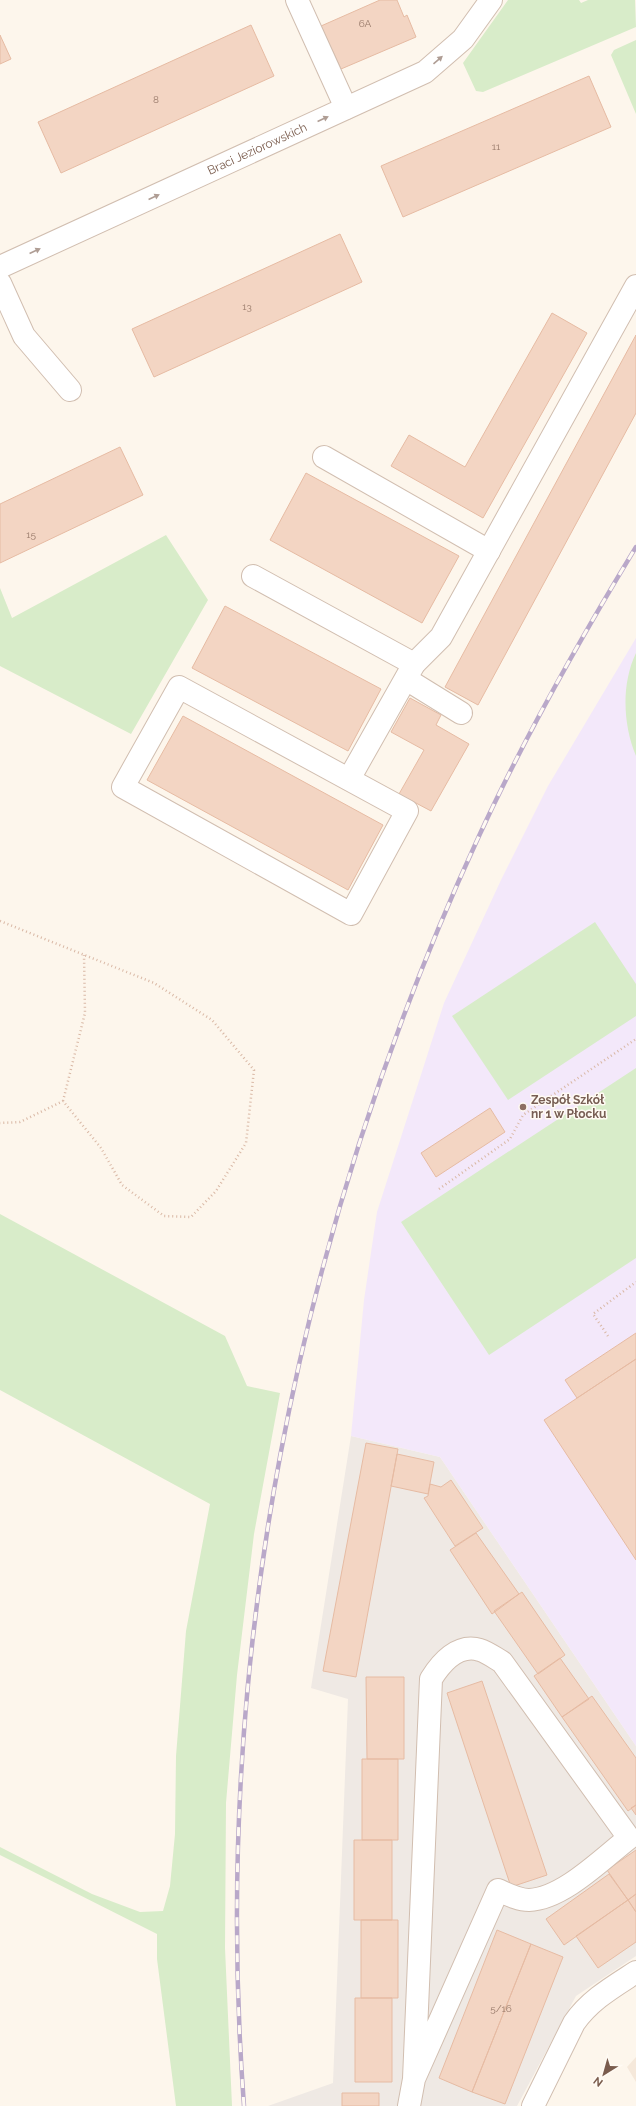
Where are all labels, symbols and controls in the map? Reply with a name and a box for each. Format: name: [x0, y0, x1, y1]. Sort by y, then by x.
house number: 6A: [359, 18, 372, 29]
one-way arrow: [433, 56, 443, 65]
house number: 8: [153, 94, 159, 105]
one-way arrow: [317, 116, 328, 122]
street label: Braci Jeziorowskich: [205, 120, 309, 178]
house number: 11: [492, 141, 501, 152]
one-way arrow: [148, 194, 159, 200]
one-way arrow: [30, 248, 41, 254]
house number: 13: [242, 301, 252, 312]
house number: 15: [26, 529, 36, 540]
place label: Zespół Szkół nr 1 w Płocku: [531, 1093, 606, 1121]
marker: Zespół Szkół nr 1 w Płocku: [518, 1102, 528, 1112]
house number: 5/16: [490, 2003, 512, 2014]
north arrow: [584, 2054, 624, 2094]
text: N: [591, 2074, 606, 2089]

